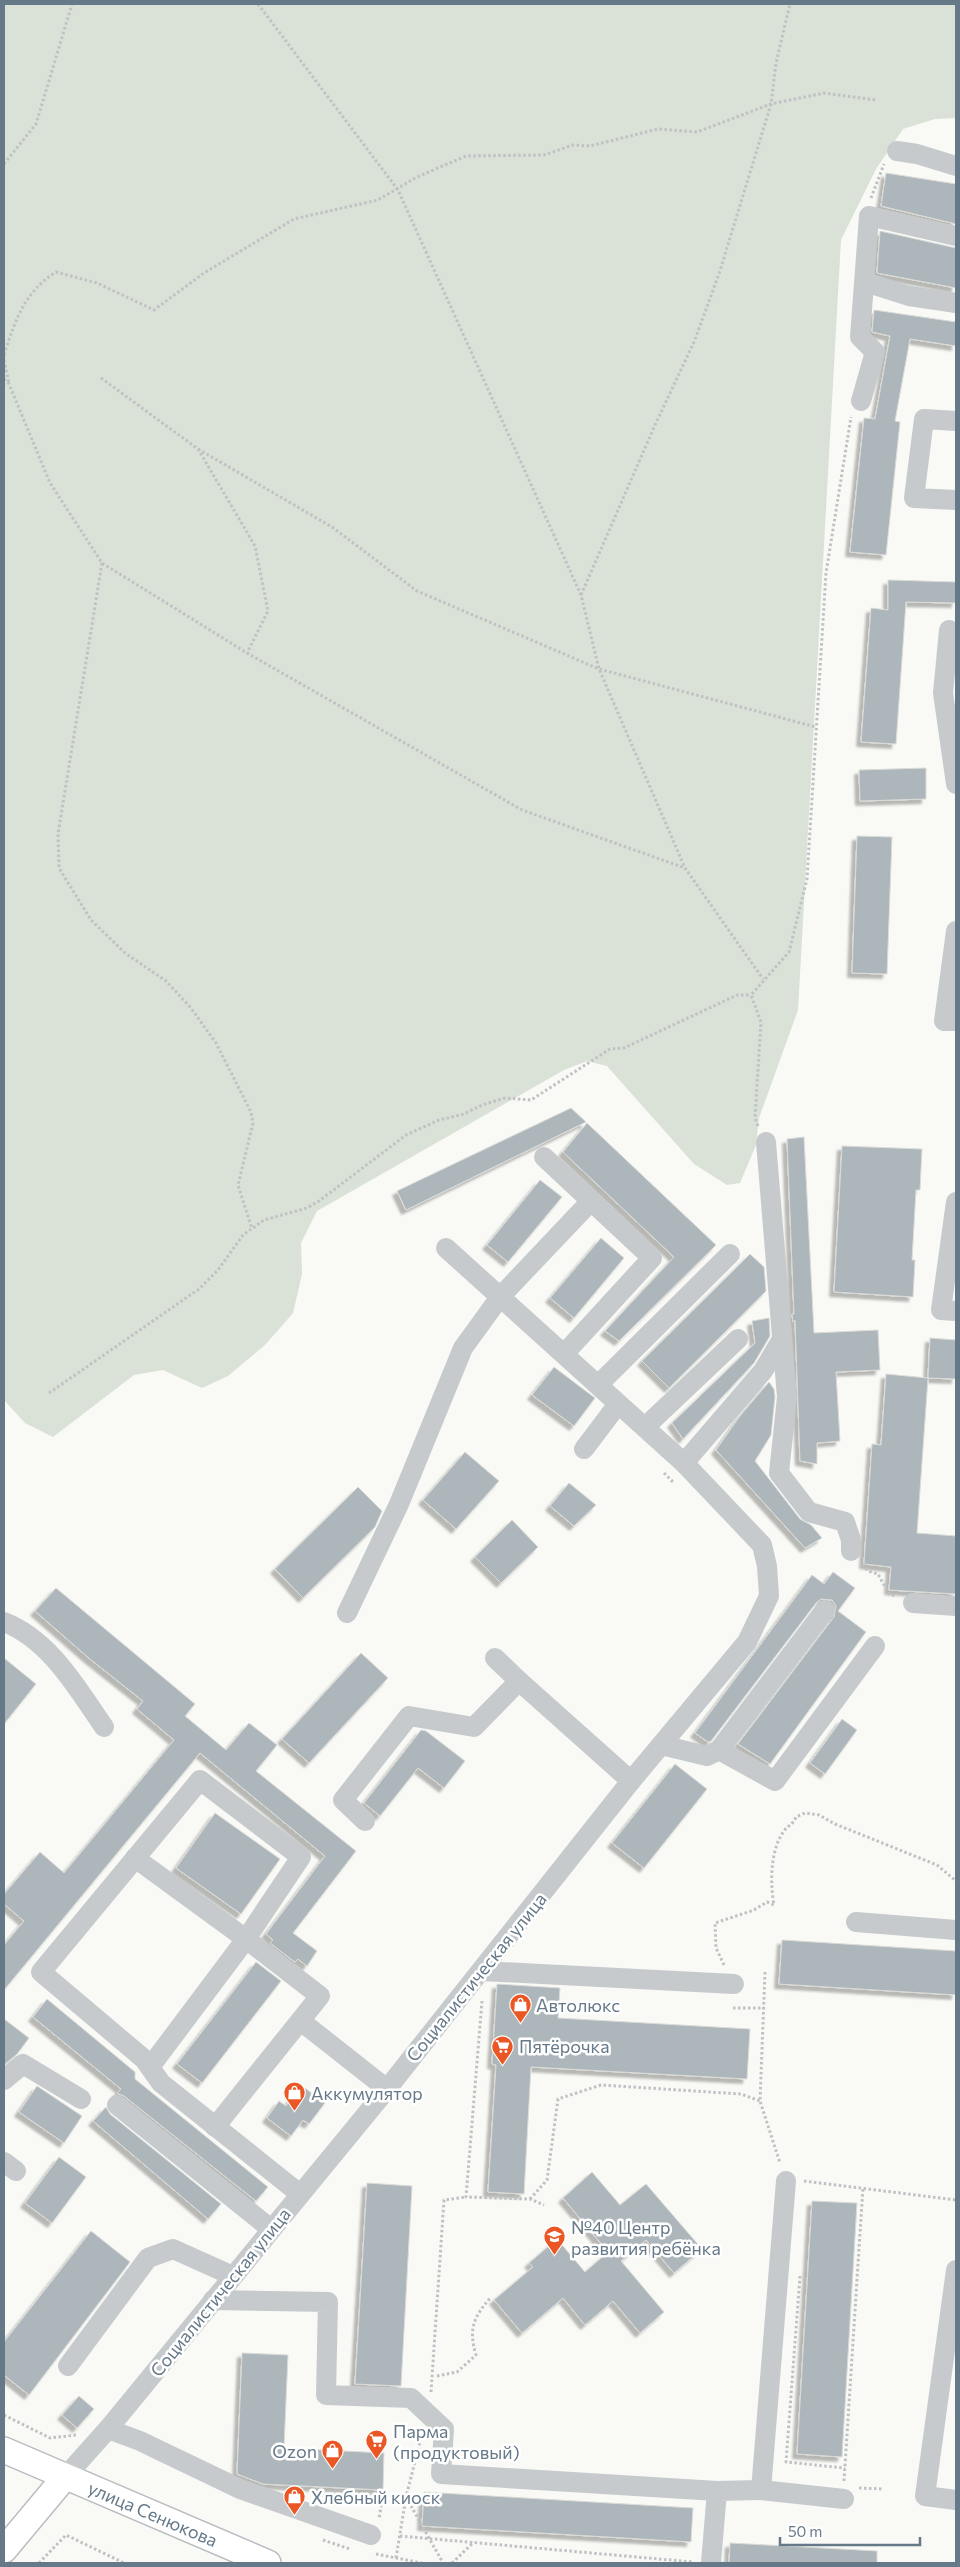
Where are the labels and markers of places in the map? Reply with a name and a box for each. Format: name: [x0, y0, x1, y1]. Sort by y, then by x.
shop icon: Автолюкс: [508, 1993, 532, 2024]
place label: Автолюкс: [536, 1994, 620, 2016]
supermarket icon: Пятёрочка: [491, 2034, 515, 2065]
place label: Пятёрочка: [519, 2035, 610, 2057]
shop icon: Аккумулятор: [283, 2081, 307, 2112]
place label: Аккумулятор: [311, 2082, 423, 2104]
place label: №40 Центр развития ребёнка: [571, 2216, 721, 2259]
school or university icon: №40 Центр развития ребёнка: [543, 2225, 567, 2256]
place label: Парма (продуктовый): [393, 2420, 520, 2463]
supermarket icon: Парма (продуктовый): [365, 2429, 389, 2460]
shop icon: Ozon: [321, 2439, 345, 2470]
place label: Ozon: [272, 2440, 317, 2462]
shop icon: Хлебный киоск: [283, 2485, 307, 2516]
place label: Хлебный киоск: [311, 2486, 441, 2508]

